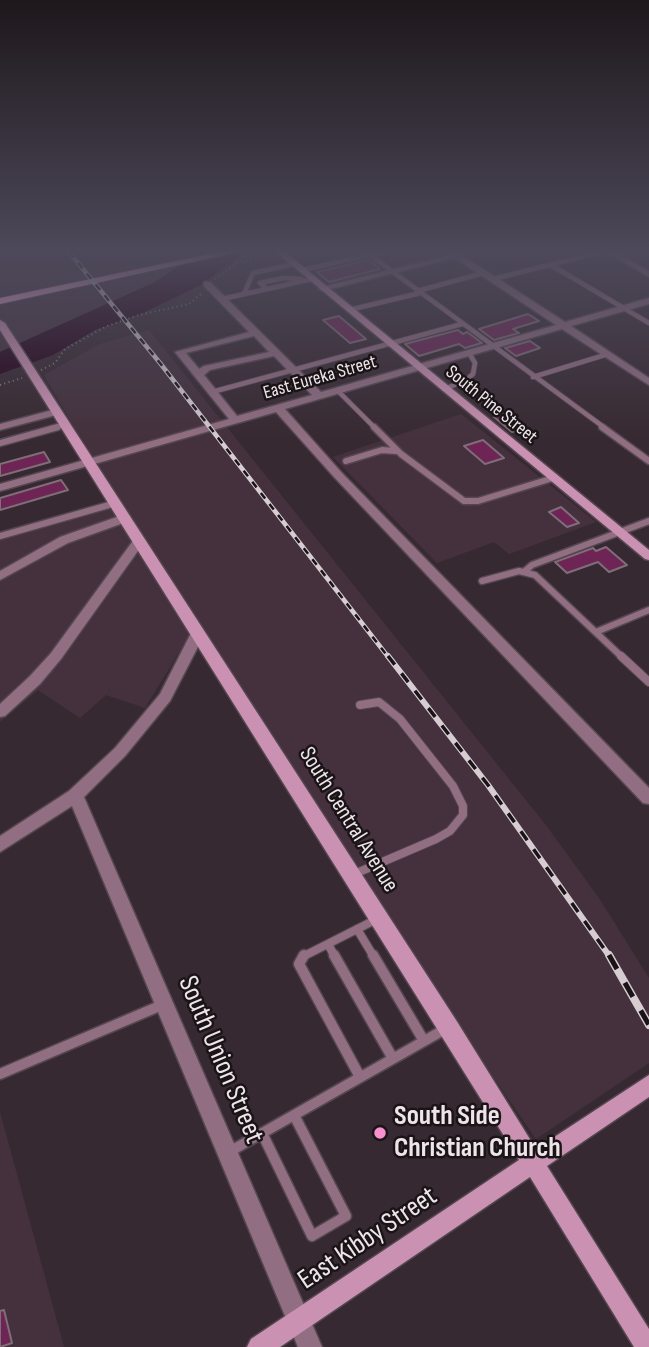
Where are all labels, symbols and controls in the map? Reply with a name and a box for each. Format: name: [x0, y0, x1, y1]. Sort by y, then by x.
street label: East Eureka Street: [261, 351, 379, 405]
street label: South Pine Street: [441, 361, 541, 449]
street label: South Central Avenue: [292, 742, 404, 898]
street label: South Union Street: [170, 971, 270, 1149]
place label: South Side Christian Church: [394, 1100, 561, 1166]
marker: South Side Christian Church: [372, 1125, 388, 1141]
street label: East Kibby Street: [292, 1180, 444, 1298]

